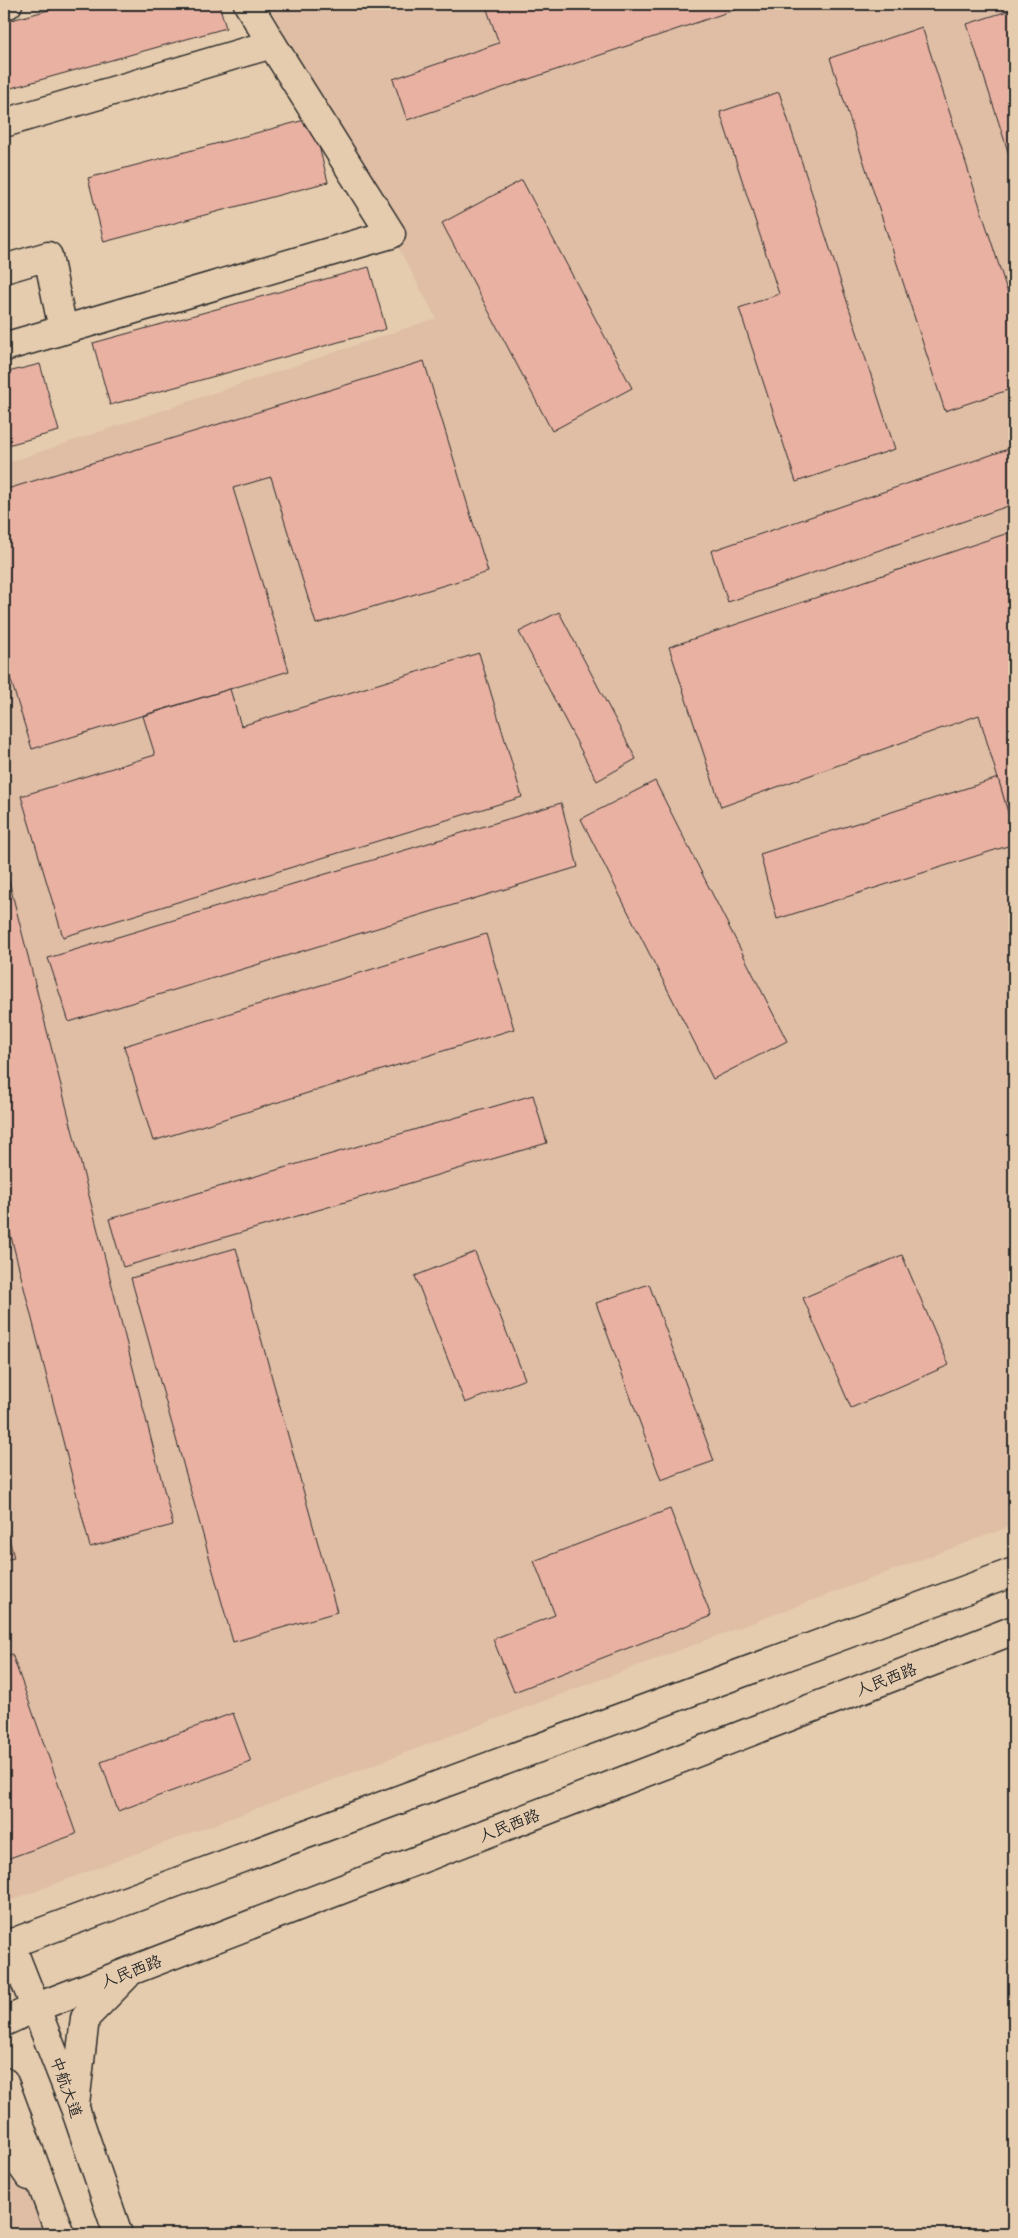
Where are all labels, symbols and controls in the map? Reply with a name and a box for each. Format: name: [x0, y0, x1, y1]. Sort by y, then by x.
street label: 人民西路: [853, 1658, 919, 1700]
street label: 人民西路: [476, 1804, 542, 1846]
street label: 人民西路: [98, 1950, 164, 1992]
street label: 中航大道: [47, 2054, 87, 2120]

